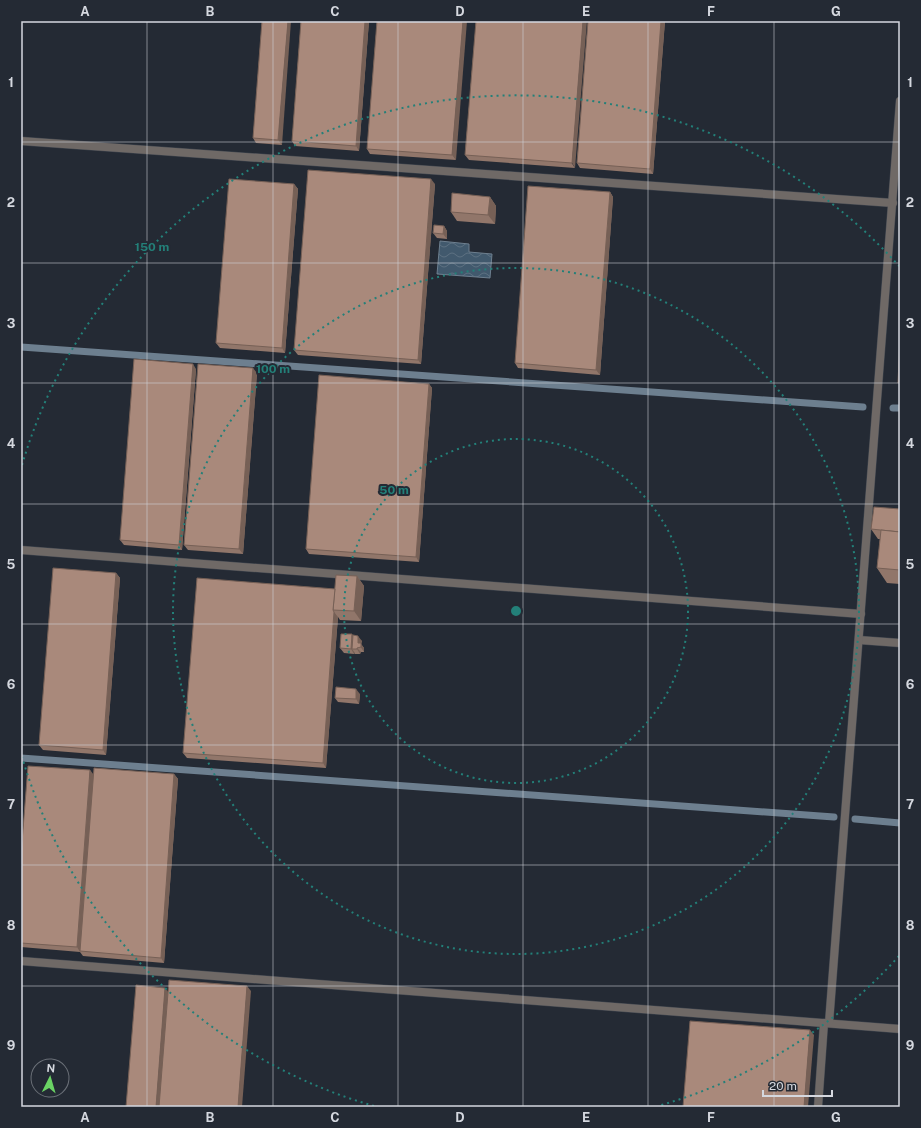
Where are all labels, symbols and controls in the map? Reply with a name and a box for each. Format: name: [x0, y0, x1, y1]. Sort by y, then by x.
text: A: [80, 4, 90, 19]
text: B: [206, 4, 215, 19]
text: C: [330, 4, 340, 19]
text: D: [455, 4, 465, 19]
text: E: [582, 4, 590, 19]
text: F: [707, 4, 715, 19]
text: G: [831, 4, 841, 19]
text: 1: [8, 75, 14, 90]
text: 1: [907, 75, 913, 90]
text: 2: [7, 195, 15, 210]
text: 2: [906, 195, 914, 210]
text: 150 m: [135, 240, 169, 254]
text: 3: [7, 316, 16, 331]
text: 3: [906, 316, 915, 331]
text: 100 m: [256, 362, 290, 376]
text: 4: [7, 436, 16, 451]
text: 4: [906, 436, 915, 451]
text: 50 m: [379, 483, 409, 497]
text: 5: [7, 557, 16, 572]
text: 5: [906, 557, 915, 572]
centre of rings: [509, 604, 523, 618]
text: 6: [7, 677, 16, 692]
text: 6: [906, 677, 915, 692]
text: 7: [7, 797, 15, 812]
text: 7: [906, 797, 914, 812]
text: 8: [7, 918, 16, 933]
text: 8: [906, 918, 915, 933]
text: 9: [7, 1038, 15, 1053]
text: 9: [906, 1038, 914, 1053]
north arrow: [30, 1058, 70, 1098]
text: N: [46, 1062, 56, 1074]
scale bar: [763, 1072, 832, 1098]
text: 20 m: [769, 1079, 797, 1093]
text: A: [80, 1110, 90, 1125]
text: B: [206, 1110, 215, 1125]
text: C: [330, 1110, 340, 1125]
text: D: [455, 1110, 465, 1125]
text: E: [582, 1110, 590, 1125]
text: F: [707, 1110, 715, 1125]
text: G: [831, 1110, 841, 1125]

